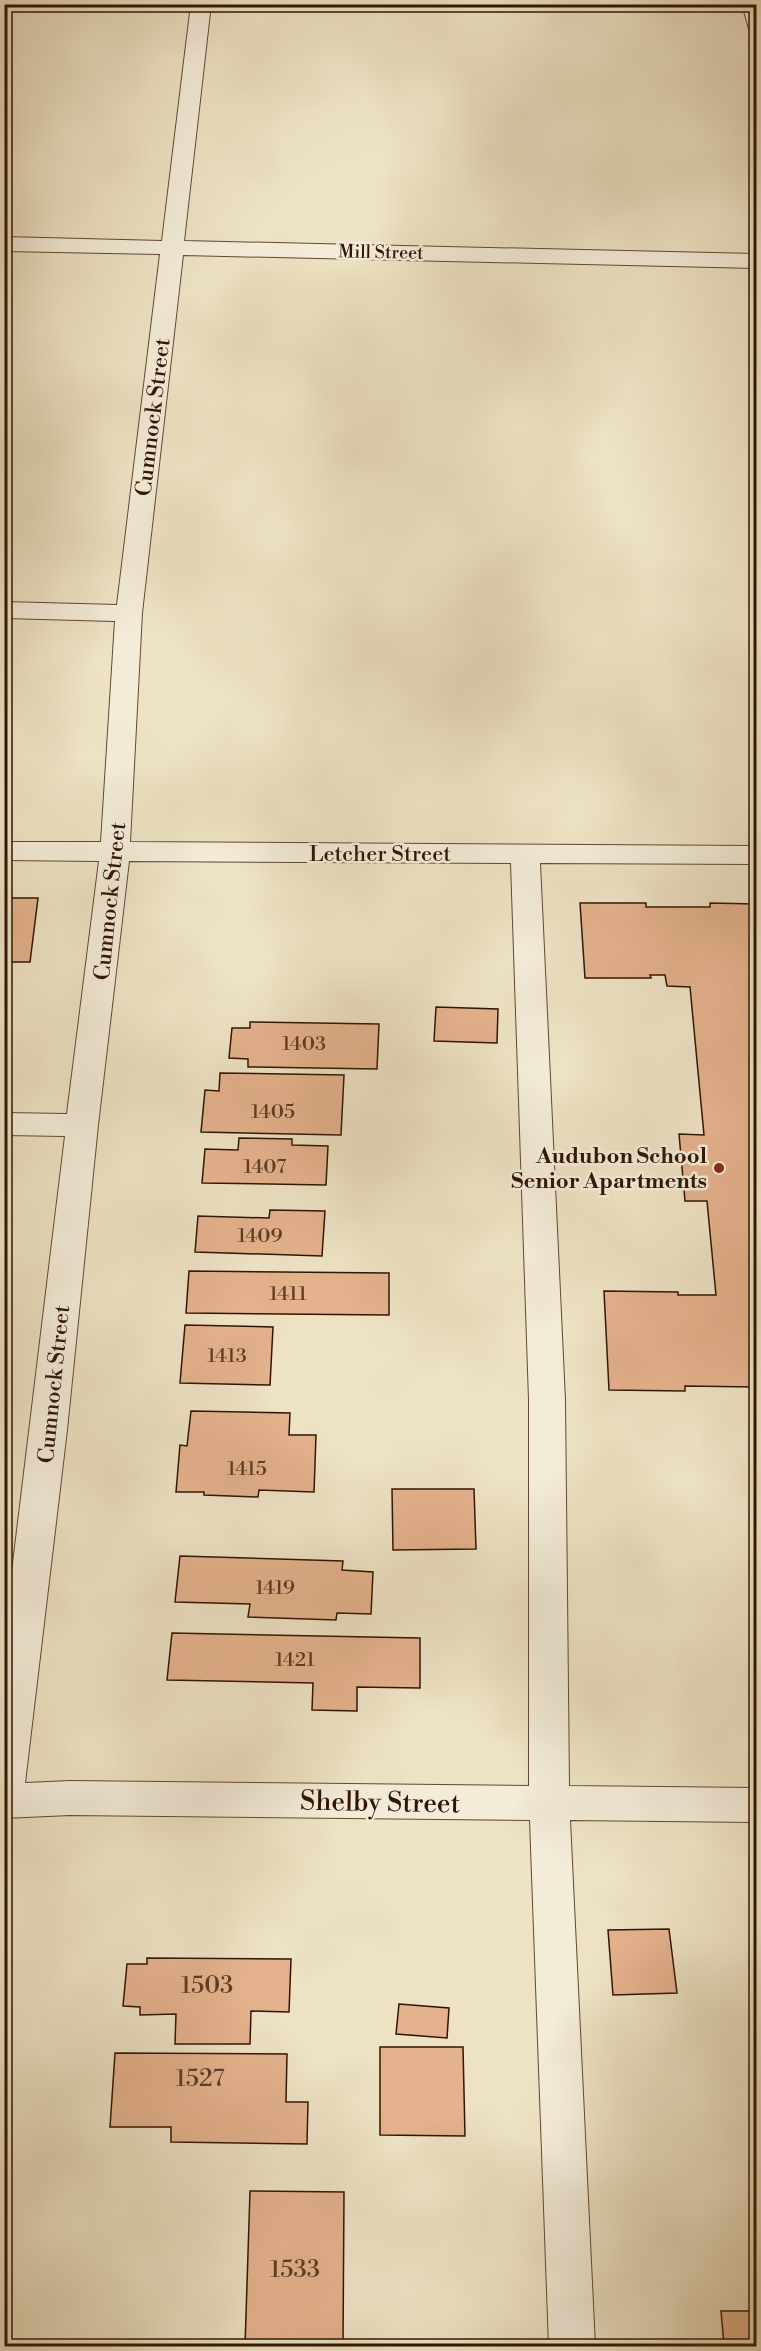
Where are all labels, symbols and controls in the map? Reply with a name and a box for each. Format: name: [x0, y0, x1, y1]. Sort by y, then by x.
street label: Mill Street: [338, 240, 424, 265]
street label: Cumnock Street: [130, 336, 177, 498]
street label: Cumnock Street: [89, 820, 132, 982]
street label: Letcher Street: [309, 841, 451, 868]
house number: 1403: [282, 1032, 326, 1057]
house number: 1405: [251, 1100, 295, 1125]
place label: Audubon School Senior Apartments: [511, 1143, 707, 1195]
house number: 1407: [244, 1155, 286, 1180]
marker: Audubon School Senior Apartments: [712, 1161, 726, 1175]
house number: 1409: [237, 1224, 283, 1249]
house number: 1411: [269, 1282, 307, 1307]
street label: Cumnock Street: [33, 1303, 76, 1465]
house number: 1413: [207, 1344, 247, 1369]
house number: 1415: [227, 1457, 267, 1482]
house number: 1419: [255, 1576, 295, 1601]
house number: 1421: [275, 1648, 315, 1673]
street label: Shelby Street: [300, 1785, 461, 1821]
house number: 1503: [181, 1971, 233, 2001]
house number: 1527: [175, 2064, 225, 2094]
house number: 1533: [270, 2255, 320, 2285]

